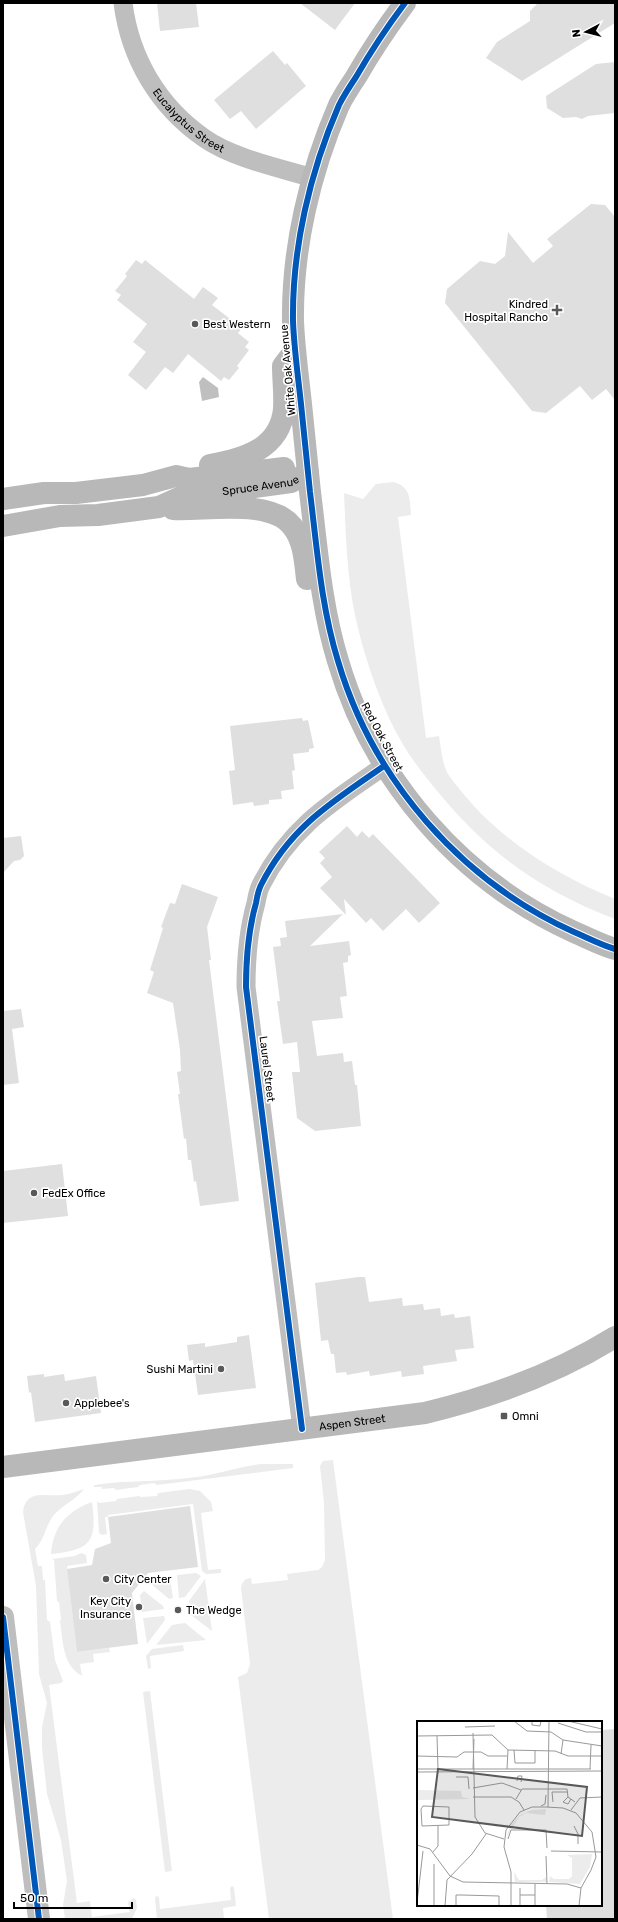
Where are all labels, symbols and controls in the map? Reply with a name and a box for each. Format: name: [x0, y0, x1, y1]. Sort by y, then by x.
north arrow: [566, 12, 606, 52]
text: N: [570, 28, 584, 38]
street label: Eucalyptus Street: [150, 86, 227, 155]
place label: Kindred Hospital Rancho: [464, 298, 548, 324]
marker: Kindred Hospital Rancho: [551, 304, 563, 316]
place label: Best Western: [203, 318, 271, 331]
marker: Best Western: [190, 319, 200, 329]
street label: White Oak Avenue: [278, 324, 298, 416]
street label: Spruce Avenue: [221, 472, 301, 498]
street label: Red Oak Street: [358, 700, 406, 774]
street label: Laurel Street: [257, 1035, 278, 1103]
place label: FedEx Office: [42, 1187, 105, 1200]
marker: FedEx Office: [29, 1188, 39, 1198]
place label: Sushi Martini: [147, 1363, 213, 1376]
marker: Sushi Martini: [216, 1364, 226, 1374]
place label: Applebee's: [74, 1397, 130, 1410]
marker: Applebee's: [61, 1398, 71, 1408]
place label: Omni: [512, 1410, 539, 1423]
marker: Omni: [499, 1411, 509, 1421]
street label: Aspen Street: [318, 1412, 387, 1433]
place label: City Center: [114, 1573, 172, 1586]
marker: City Center: [101, 1574, 111, 1584]
place label: Key City Insurance: [80, 1595, 131, 1621]
marker: Key City Insurance: [134, 1602, 144, 1612]
place label: The Wedge: [186, 1604, 242, 1617]
marker: The Wedge: [173, 1605, 183, 1615]
inset map: [417, 1721, 602, 1906]
scale bar: [14, 1884, 132, 1910]
text: 50 m: [20, 1891, 48, 1905]

